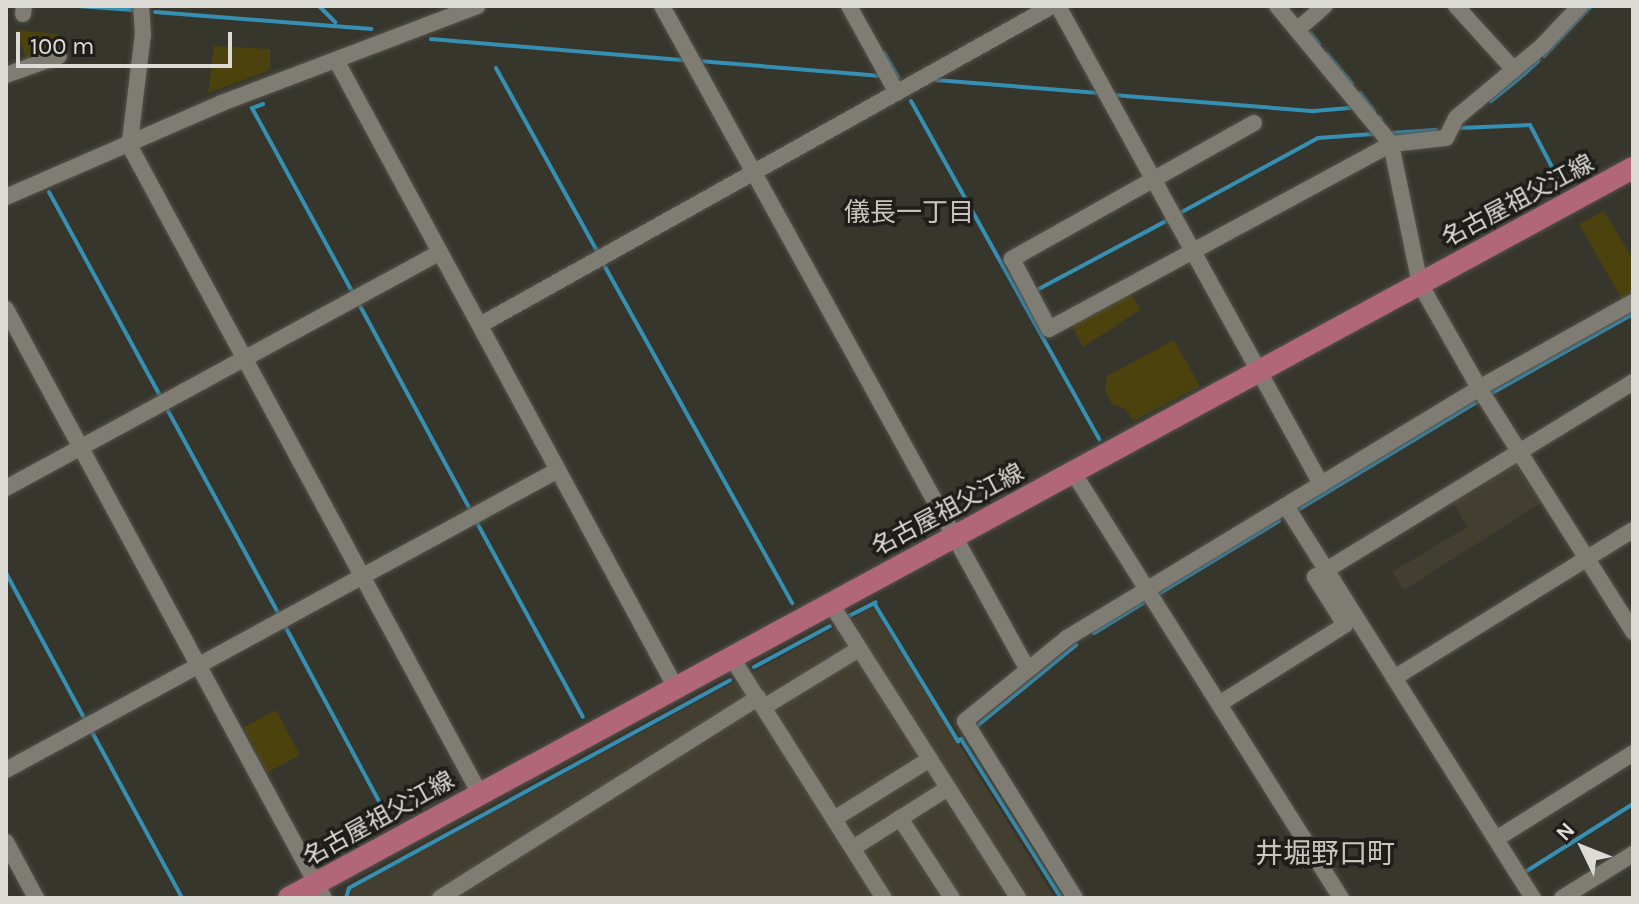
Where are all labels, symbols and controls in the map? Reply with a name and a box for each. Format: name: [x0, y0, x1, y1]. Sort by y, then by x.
scale bar: [20, 16, 236, 66]
text: 100 m: [30, 32, 95, 60]
street label: 名古屋祖父江線: [1437, 149, 1599, 253]
district label: 儀長一丁目: [844, 197, 974, 229]
street label: 名古屋祖父江線: [867, 458, 1029, 562]
street label: 名古屋祖父江線: [299, 766, 459, 872]
north arrow: [1543, 808, 1623, 888]
text: N: [1551, 817, 1580, 846]
district label: 井堀野口町: [1255, 837, 1395, 871]

